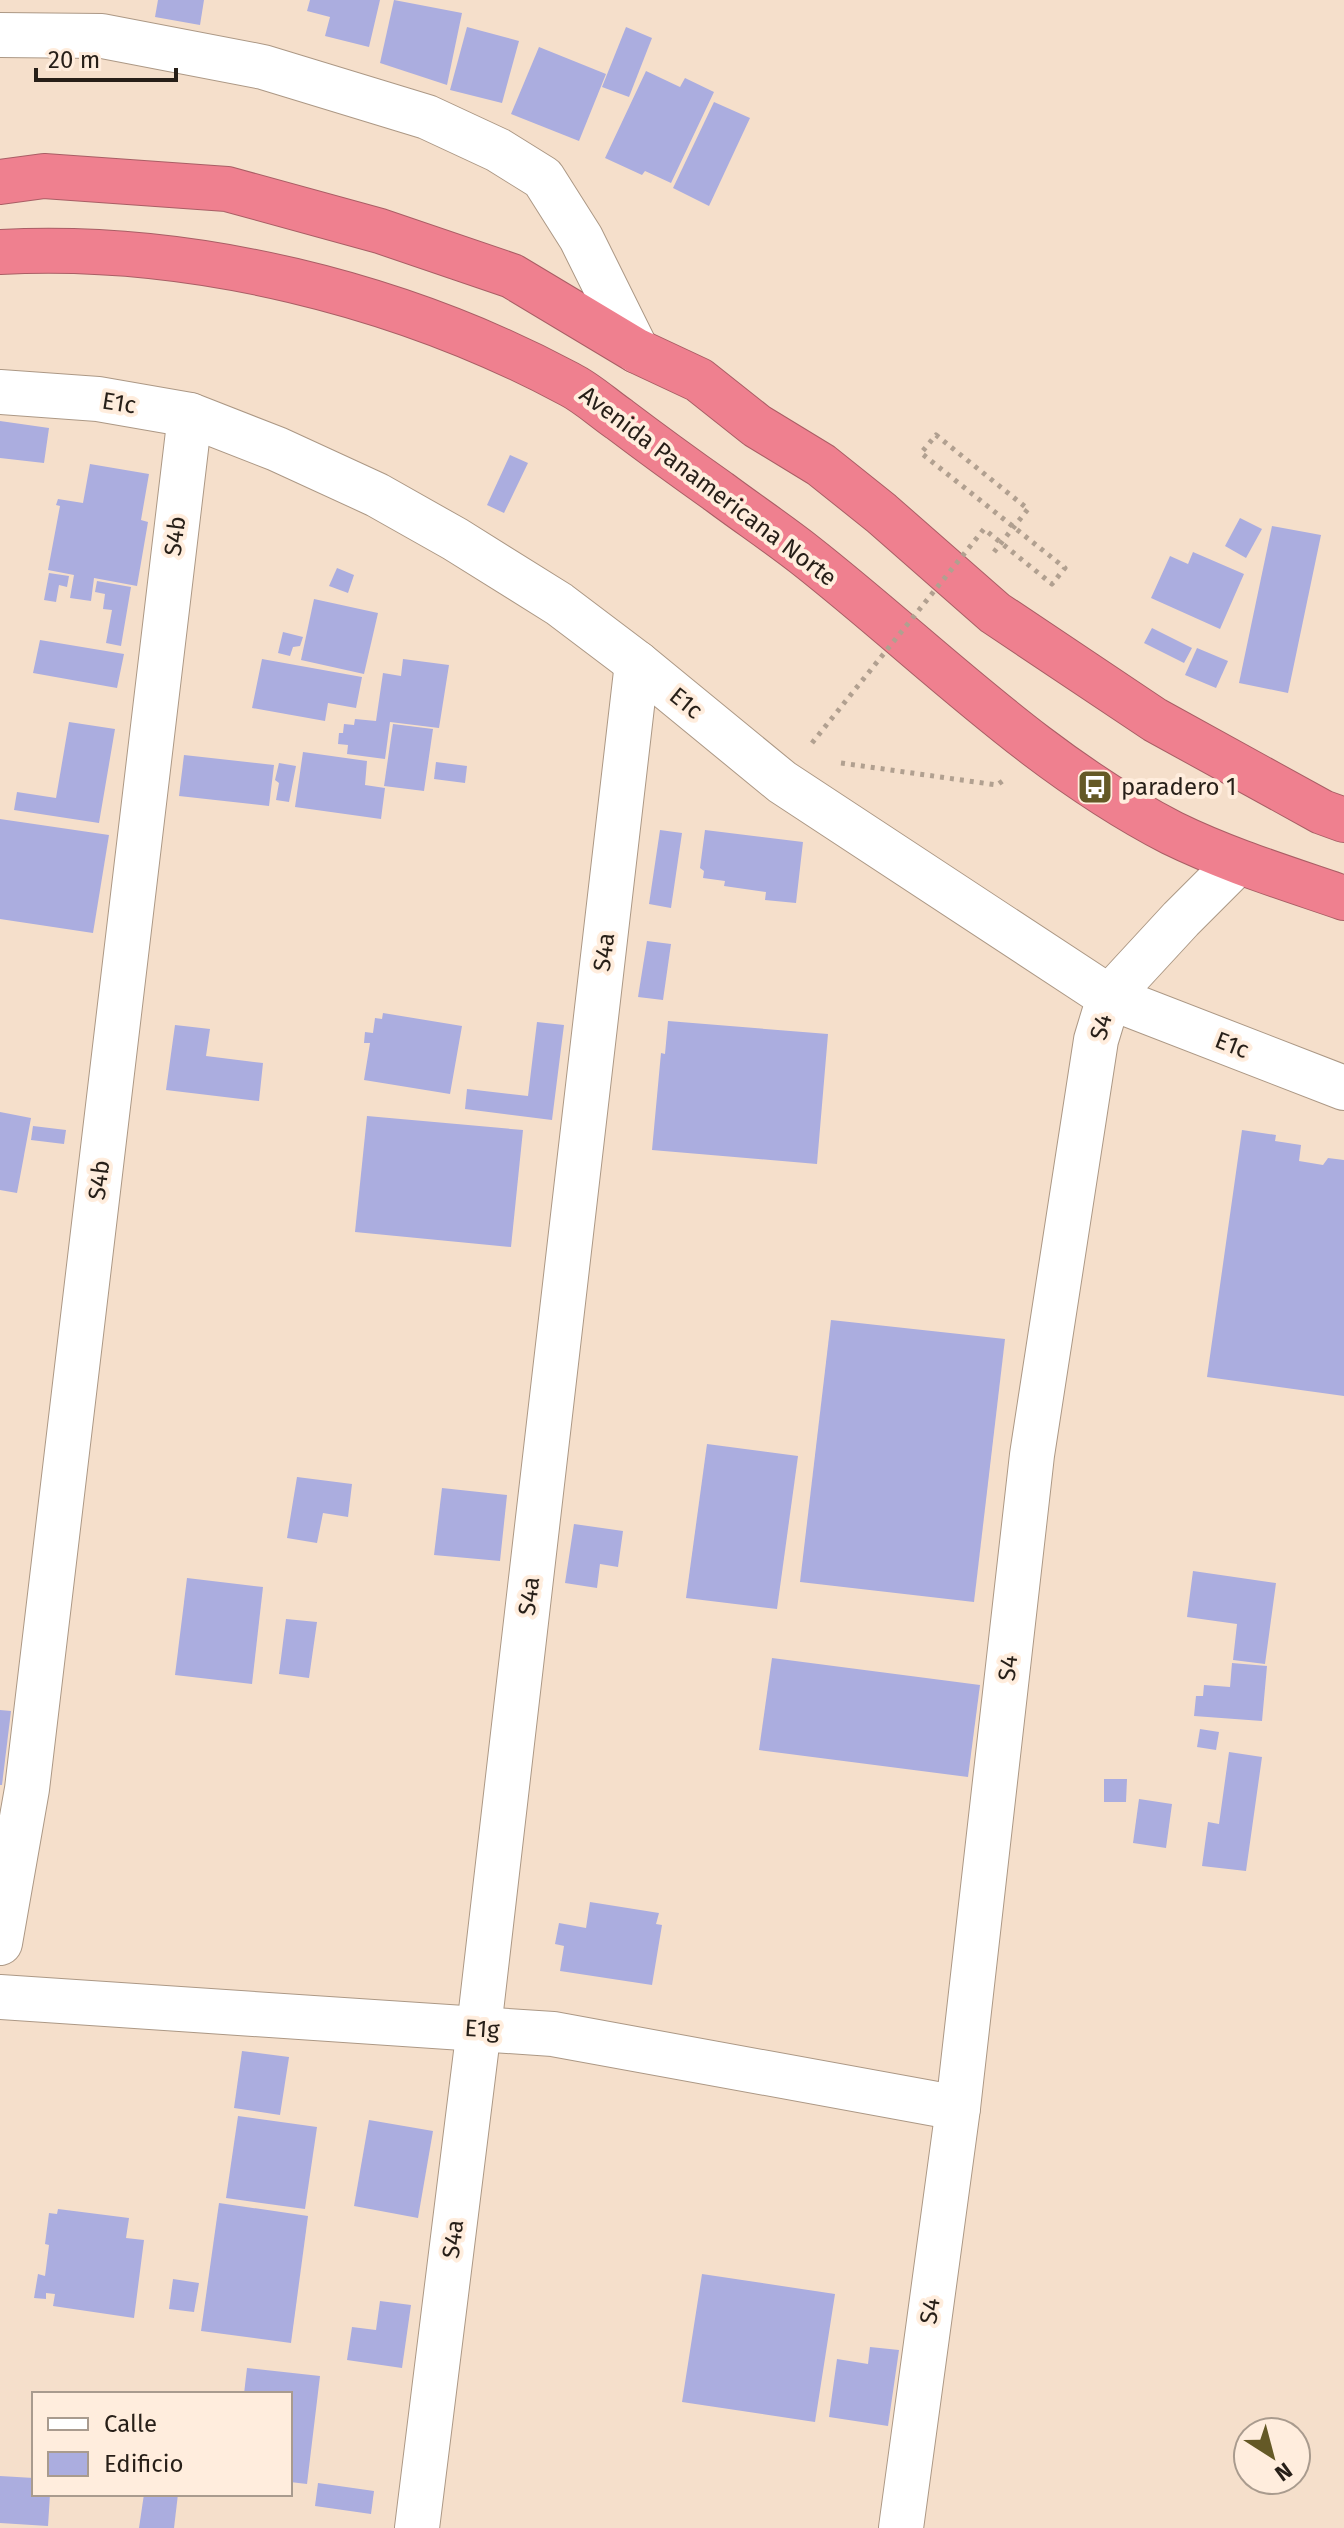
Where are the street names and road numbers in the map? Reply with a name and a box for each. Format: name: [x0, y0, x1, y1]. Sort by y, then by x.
street label: Avenida Panamericana Norte: [574, 380, 842, 592]
street label: E1c: [100, 387, 138, 419]
street label: S4b: [159, 514, 191, 558]
street label: E1c: [664, 681, 708, 725]
street label: S4a: [588, 931, 620, 973]
street label: S4: [1084, 1011, 1118, 1043]
street label: E1c: [1211, 1026, 1253, 1064]
street label: S4b: [83, 1158, 115, 1202]
street label: S4a: [513, 1575, 545, 1617]
street label: S4: [993, 1653, 1023, 1682]
street label: E1g: [463, 2014, 501, 2044]
street label: S4a: [437, 2218, 469, 2260]
street label: S4: [914, 2296, 946, 2326]

